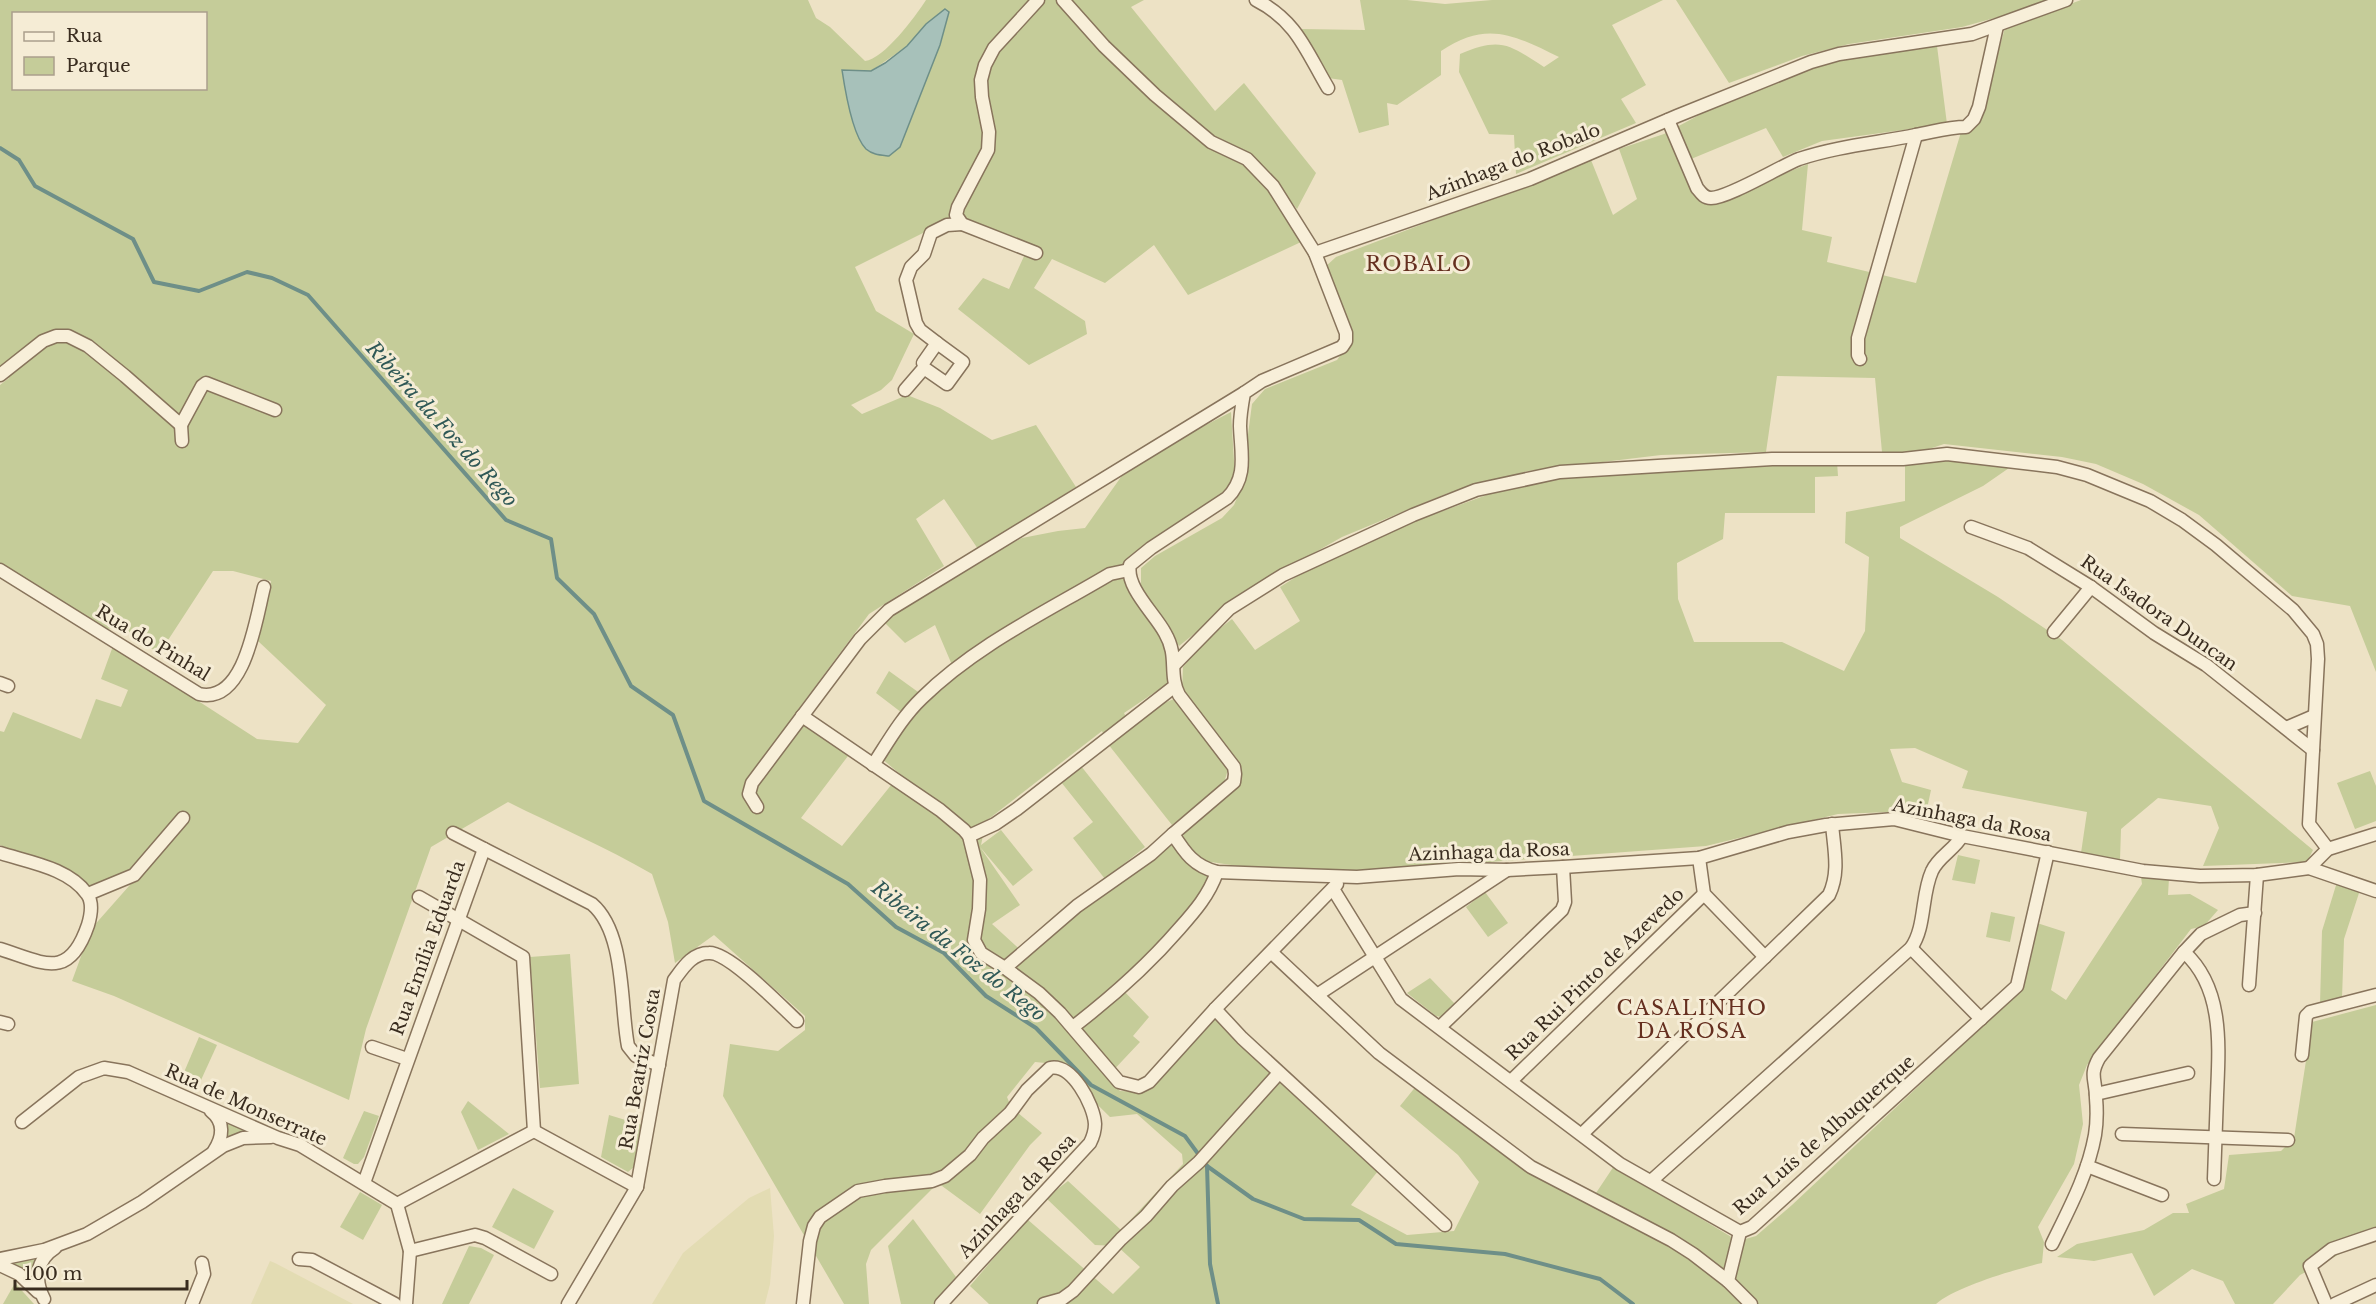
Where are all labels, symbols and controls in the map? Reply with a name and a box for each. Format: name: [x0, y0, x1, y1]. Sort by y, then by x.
legend: [12, 12, 207, 90]
text: Rua: [66, 25, 102, 47]
text: Parque: [66, 55, 131, 77]
street label: Azinhaga do Robalo: [1422, 119, 1603, 206]
district label: ROBALO: [1366, 252, 1472, 276]
water label: Ribeira da Foz do Rego: [361, 336, 523, 512]
street label: Rua Isadora Duncan: [2076, 550, 2242, 676]
street label: Rua do Pinhal: [92, 600, 214, 686]
street label: Azinhaga da Rosa: [1890, 794, 2053, 846]
street label: Azinhaga da Rosa: [1407, 838, 1570, 866]
street label: Rua Emília Eduarda: [386, 858, 470, 1038]
water label: Ribeira da Foz do Rego: [866, 875, 1051, 1026]
street label: Rua Rui Pinto de Azevedo: [1501, 883, 1689, 1065]
street label: Rua Beatriz Costa: [615, 987, 665, 1151]
district label: CASALINHO DA ROSA: [1616, 996, 1768, 1043]
street label: Rua Luís de Albuquerque: [1729, 1050, 1919, 1220]
street label: Rua de Monserrate: [162, 1059, 330, 1151]
street label: Azinhaga da Rosa: [953, 1129, 1080, 1263]
scale bar: [15, 1253, 188, 1291]
text: 100 m: [24, 1263, 82, 1285]

